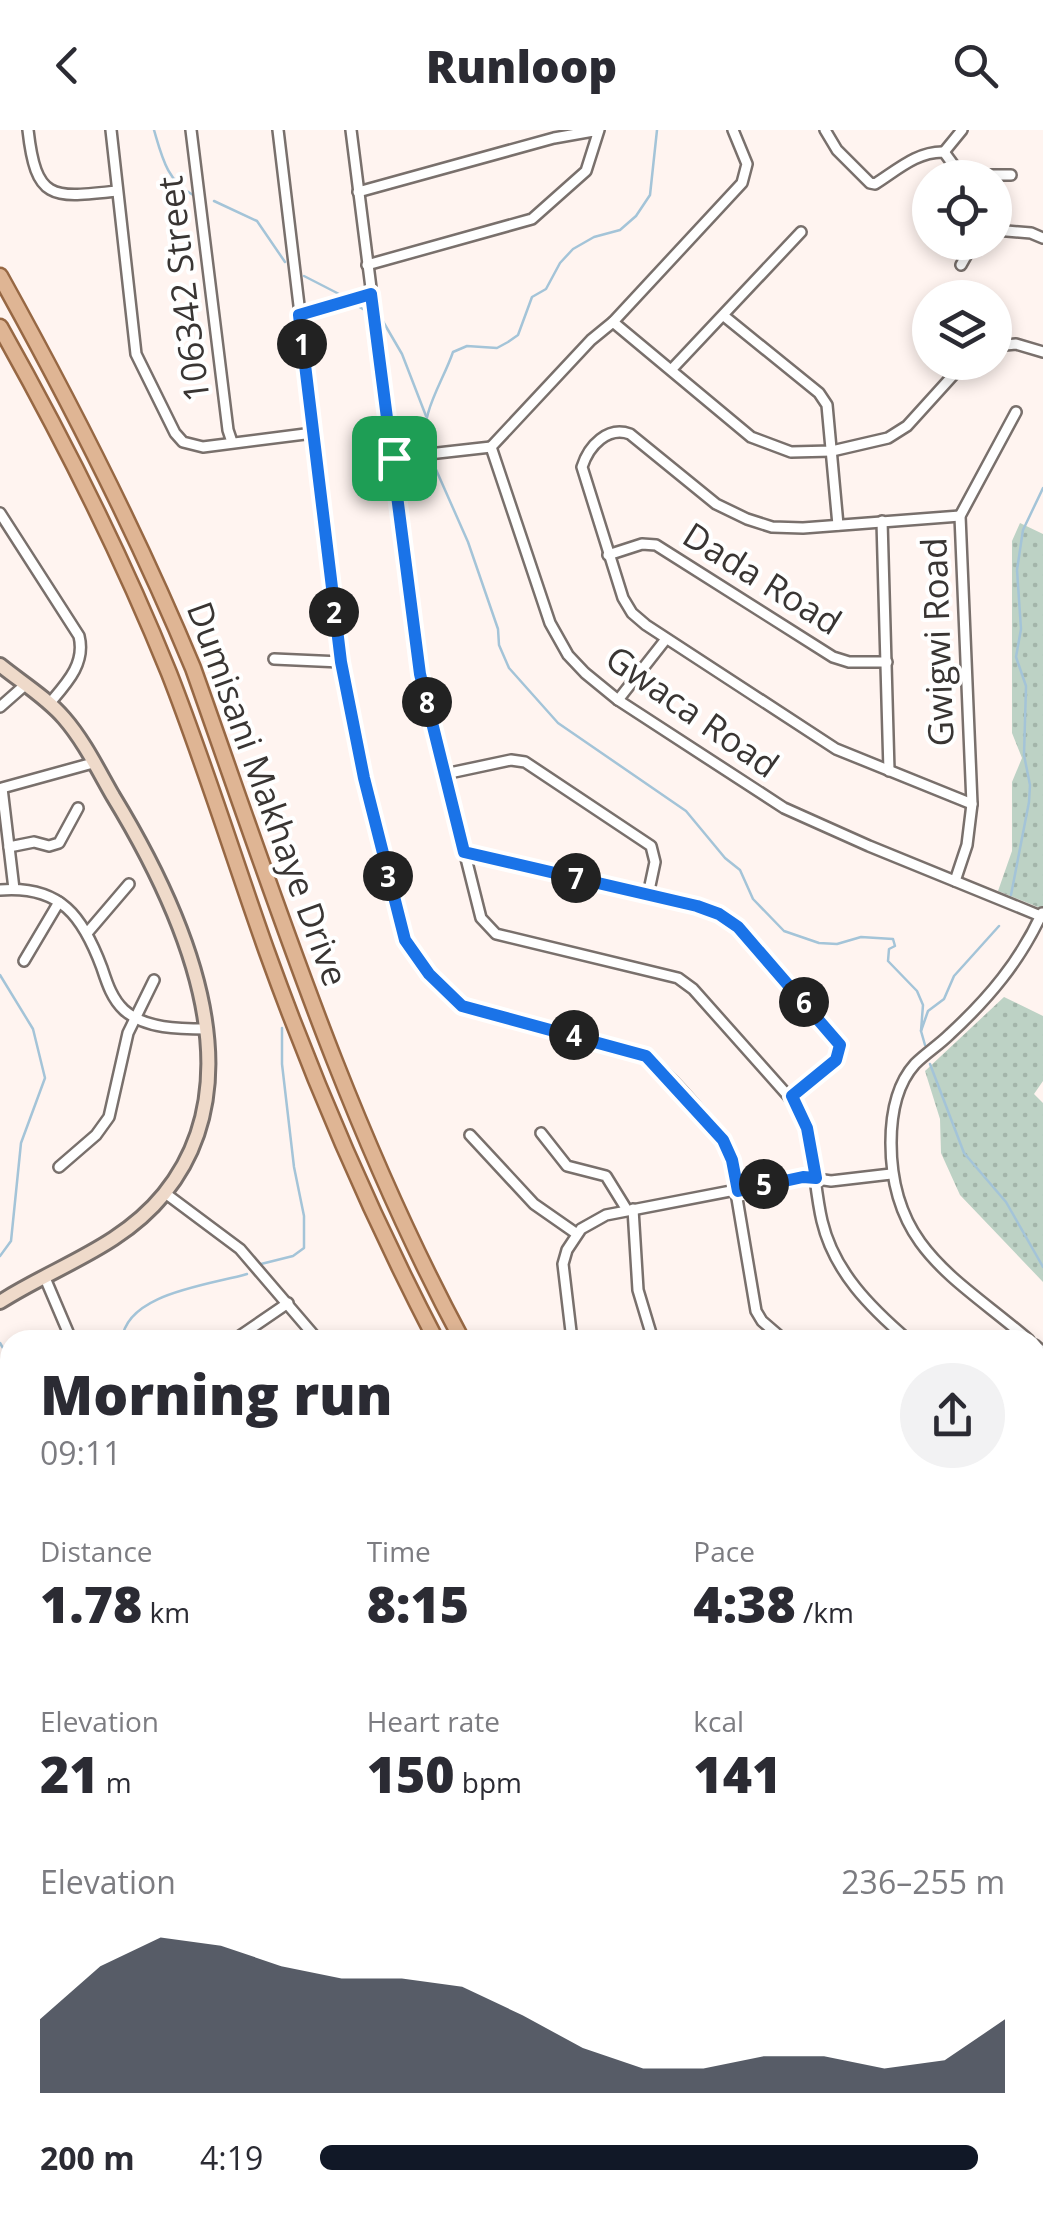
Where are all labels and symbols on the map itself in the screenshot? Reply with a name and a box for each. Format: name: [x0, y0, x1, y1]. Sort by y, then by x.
street label: 106342 Street: [145, 174, 220, 405]
pin: 1: [277, 319, 327, 369]
pin: [352, 416, 437, 501]
street label: Dada Road: [675, 511, 851, 645]
street label: Gwigwi Road: [909, 537, 964, 747]
pin: 2: [309, 587, 359, 637]
street label: Dumisani Makhaye Drive: [177, 595, 360, 992]
street label: Gwaca Road: [597, 634, 789, 788]
pin: 8: [402, 677, 452, 727]
pin: 3: [363, 851, 413, 901]
pin: 7: [551, 853, 601, 903]
pin: 6: [779, 977, 829, 1027]
pin: 4: [549, 1010, 599, 1060]
pin: 5: [739, 1159, 789, 1209]

